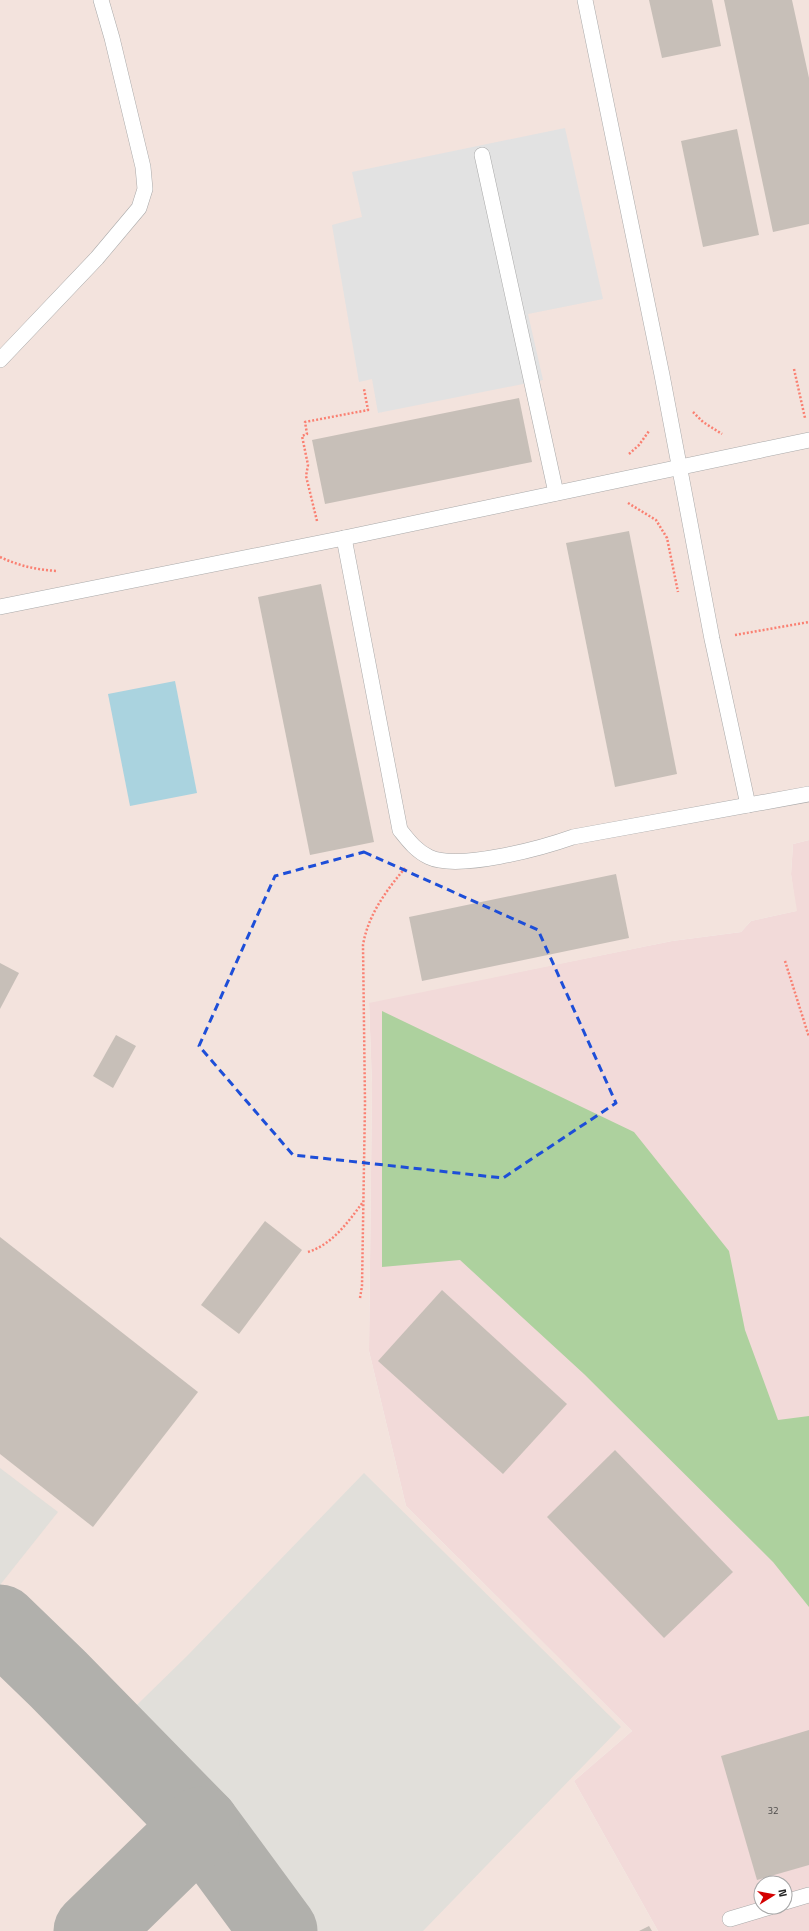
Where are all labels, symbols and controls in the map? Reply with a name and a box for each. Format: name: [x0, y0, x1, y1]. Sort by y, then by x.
house number: 32: [767, 1803, 779, 1818]
north arrow: [753, 1875, 793, 1915]
text: N: [774, 1888, 791, 1898]

